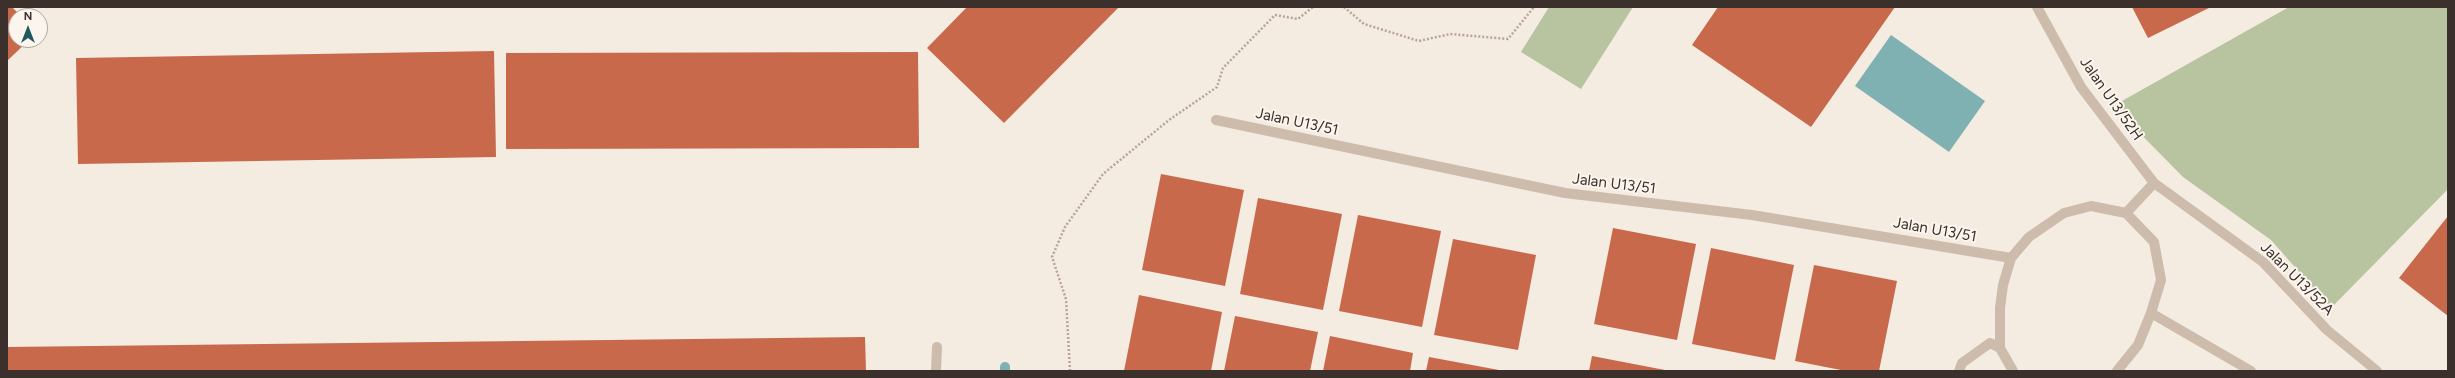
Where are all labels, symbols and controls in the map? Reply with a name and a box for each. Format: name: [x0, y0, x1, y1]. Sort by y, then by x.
north arrow: [8, 8, 48, 48]
text: N: [24, 10, 32, 23]
street label: Jalan U13/52H: [2076, 54, 2146, 144]
street label: Jalan U13/51: [1254, 104, 1340, 140]
street label: Jalan U13/51: [1571, 170, 1657, 198]
street label: Jalan U13/51: [1892, 214, 1978, 246]
street label: Jalan U13/52A: [2257, 239, 2337, 319]

